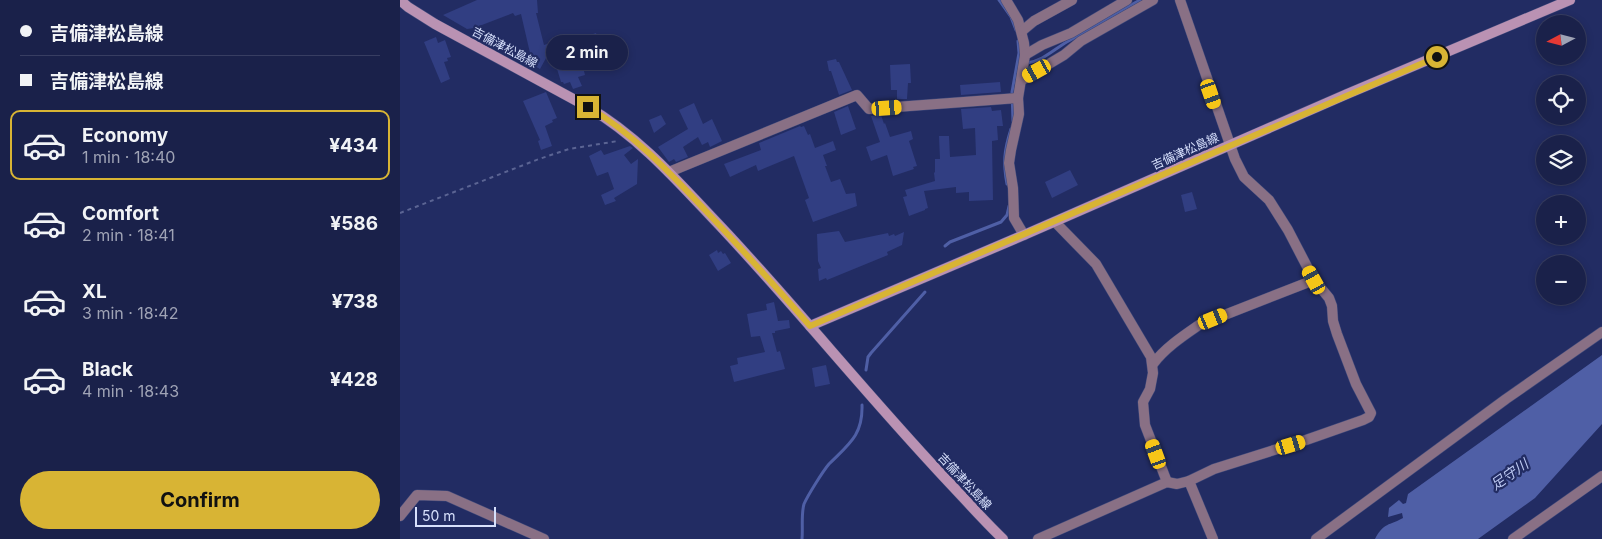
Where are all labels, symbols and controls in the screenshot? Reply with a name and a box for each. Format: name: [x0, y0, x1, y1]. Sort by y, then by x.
north arrow: [1536, 15, 1586, 65]
map controls: [1536, 15, 1586, 305]
text: 吉備津松島線: [50, 22, 164, 45]
street label: 吉備津松島線: [470, 23, 540, 71]
callout: 2 min: [547, 34, 629, 70]
text: 2 min: [566, 42, 608, 62]
route start: [1426, 46, 1448, 68]
car: [1020, 57, 1053, 85]
text: 吉備津松島線: [50, 70, 164, 93]
button: locate: [1536, 75, 1586, 125]
car: [1199, 77, 1222, 111]
route end: [577, 96, 599, 118]
car: [871, 99, 902, 117]
icon: car: [22, 123, 67, 168]
text: Economy: [82, 124, 168, 147]
street label: 吉備津松島線: [1149, 130, 1221, 172]
text: ¥434: [329, 134, 378, 157]
button: layers: [1536, 135, 1586, 185]
text: 1 min · 18:40: [82, 147, 175, 167]
button: +: [1536, 195, 1586, 245]
icon: car: [22, 201, 67, 246]
text: Comfort: [82, 202, 159, 225]
text: ¥586: [330, 212, 378, 235]
text: 2 min · 18:41: [82, 225, 175, 245]
button: −: [1536, 255, 1586, 305]
car: [1300, 263, 1327, 297]
icon: car: [22, 279, 67, 324]
text: XL: [82, 280, 107, 303]
text: ¥738: [332, 290, 378, 313]
text: 3 min · 18:42: [82, 303, 178, 323]
car: [1196, 306, 1229, 332]
icon: car: [22, 357, 67, 402]
text: Black: [82, 358, 133, 381]
text: ¥428: [330, 368, 378, 391]
text: 4 min · 18:43: [82, 381, 179, 401]
car: [1274, 433, 1307, 457]
car: [1143, 437, 1168, 471]
street label: 吉備津松島線: [935, 450, 995, 512]
water label: 足守川: [1487, 454, 1533, 493]
button: Confirm: [20, 471, 380, 529]
scale bar: [415, 504, 496, 527]
text: 50 m: [422, 507, 456, 524]

